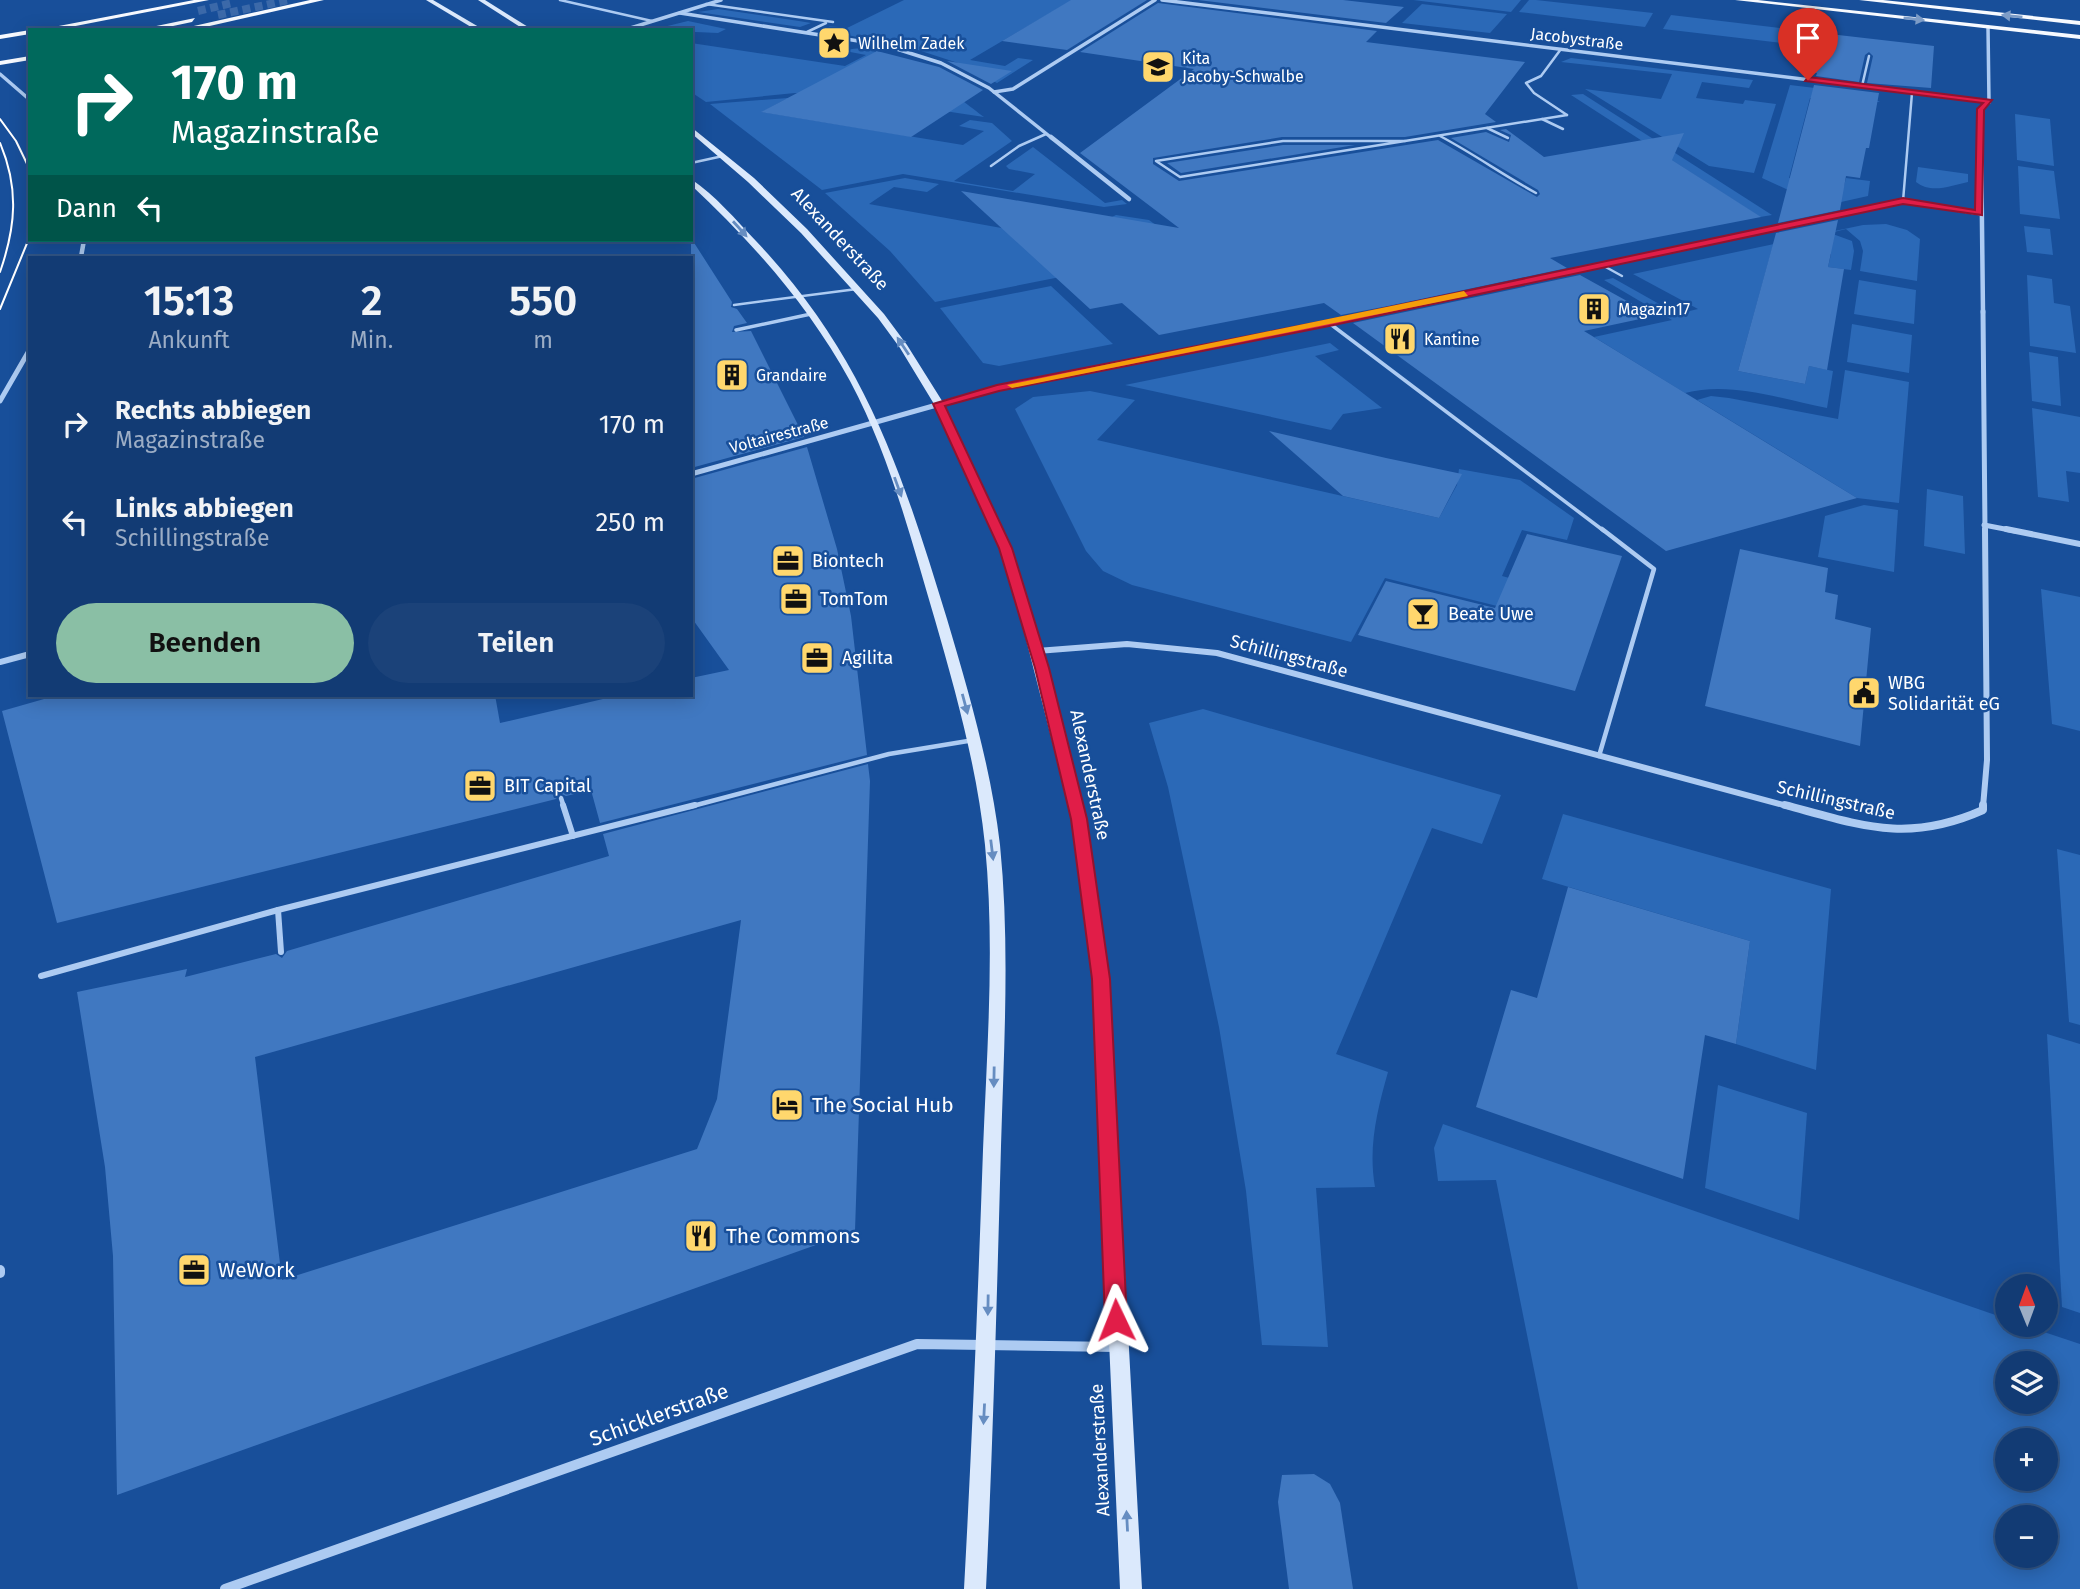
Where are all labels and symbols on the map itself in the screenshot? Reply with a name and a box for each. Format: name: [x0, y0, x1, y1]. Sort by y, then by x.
pin: [1778, 8, 1838, 80]
one-way arrow: [2001, 10, 2023, 21]
one-way arrow: [1903, 14, 1925, 25]
place icon: Wilhelm Zadek: [815, 24, 853, 62]
street label: Jacobystraße: [1530, 24, 1624, 54]
place label: Wilhelm Zadek: [858, 34, 965, 53]
school or university icon: Kita Jacoby-Schwalbe: [1139, 48, 1177, 86]
place label: Kita Jacoby-Schwalbe: [1182, 49, 1304, 86]
street label: Alexanderstraße: [787, 183, 893, 295]
one-way arrow: [732, 220, 748, 238]
building icon: Magazin17: [1575, 290, 1613, 328]
place label: Magazin17: [1618, 300, 1690, 319]
restaurant icon: Kantine: [1381, 320, 1419, 358]
place label: Kantine: [1424, 330, 1480, 349]
one-way arrow: [897, 337, 910, 356]
building icon: Grandaire: [713, 356, 751, 394]
place label: Grandaire: [756, 366, 827, 385]
street label: Voltairestraße: [727, 413, 831, 457]
one-way arrow: [893, 476, 904, 497]
office icon: Biontech: [769, 542, 807, 580]
place label: Biontech: [812, 550, 884, 572]
office icon: TomTom: [777, 580, 815, 618]
place label: TomTom: [820, 588, 889, 610]
bar icon: Beate Uwe: [1404, 595, 1442, 633]
place label: Beate Uwe: [1448, 603, 1534, 625]
street label: Schillingstraße: [1228, 630, 1350, 682]
office icon: Agilita: [798, 639, 836, 677]
place label: Agilita: [842, 647, 893, 669]
place label: WBG Solidarität eG: [1888, 672, 2000, 715]
public building icon: WBG Solidarität eG: [1845, 674, 1883, 712]
one-way arrow: [960, 694, 971, 716]
street label: Alexanderstraße: [1065, 708, 1115, 842]
office icon: BIT Capital: [461, 767, 499, 805]
place label: BIT Capital: [504, 775, 591, 797]
street label: Schillingstraße: [1775, 776, 1897, 824]
one-way arrow: [986, 839, 997, 861]
one-way arrow: [989, 1066, 1000, 1088]
hotel icon: The Social Hub: [768, 1086, 806, 1124]
place label: The Social Hub: [812, 1092, 954, 1118]
restaurant icon: The Commons: [682, 1217, 720, 1255]
place label: The Commons: [726, 1223, 860, 1249]
office icon: WeWork: [175, 1251, 213, 1289]
place label: WeWork: [218, 1257, 295, 1283]
north arrow: [1995, 1274, 2058, 1337]
position arrow: [1079, 1283, 1153, 1357]
one-way arrow: [982, 1294, 994, 1316]
street label: Schicklerstraße: [586, 1378, 732, 1452]
street label: Alexanderstraße: [1086, 1383, 1114, 1517]
one-way arrow: [978, 1403, 989, 1425]
one-way arrow: [1121, 1510, 1132, 1532]

